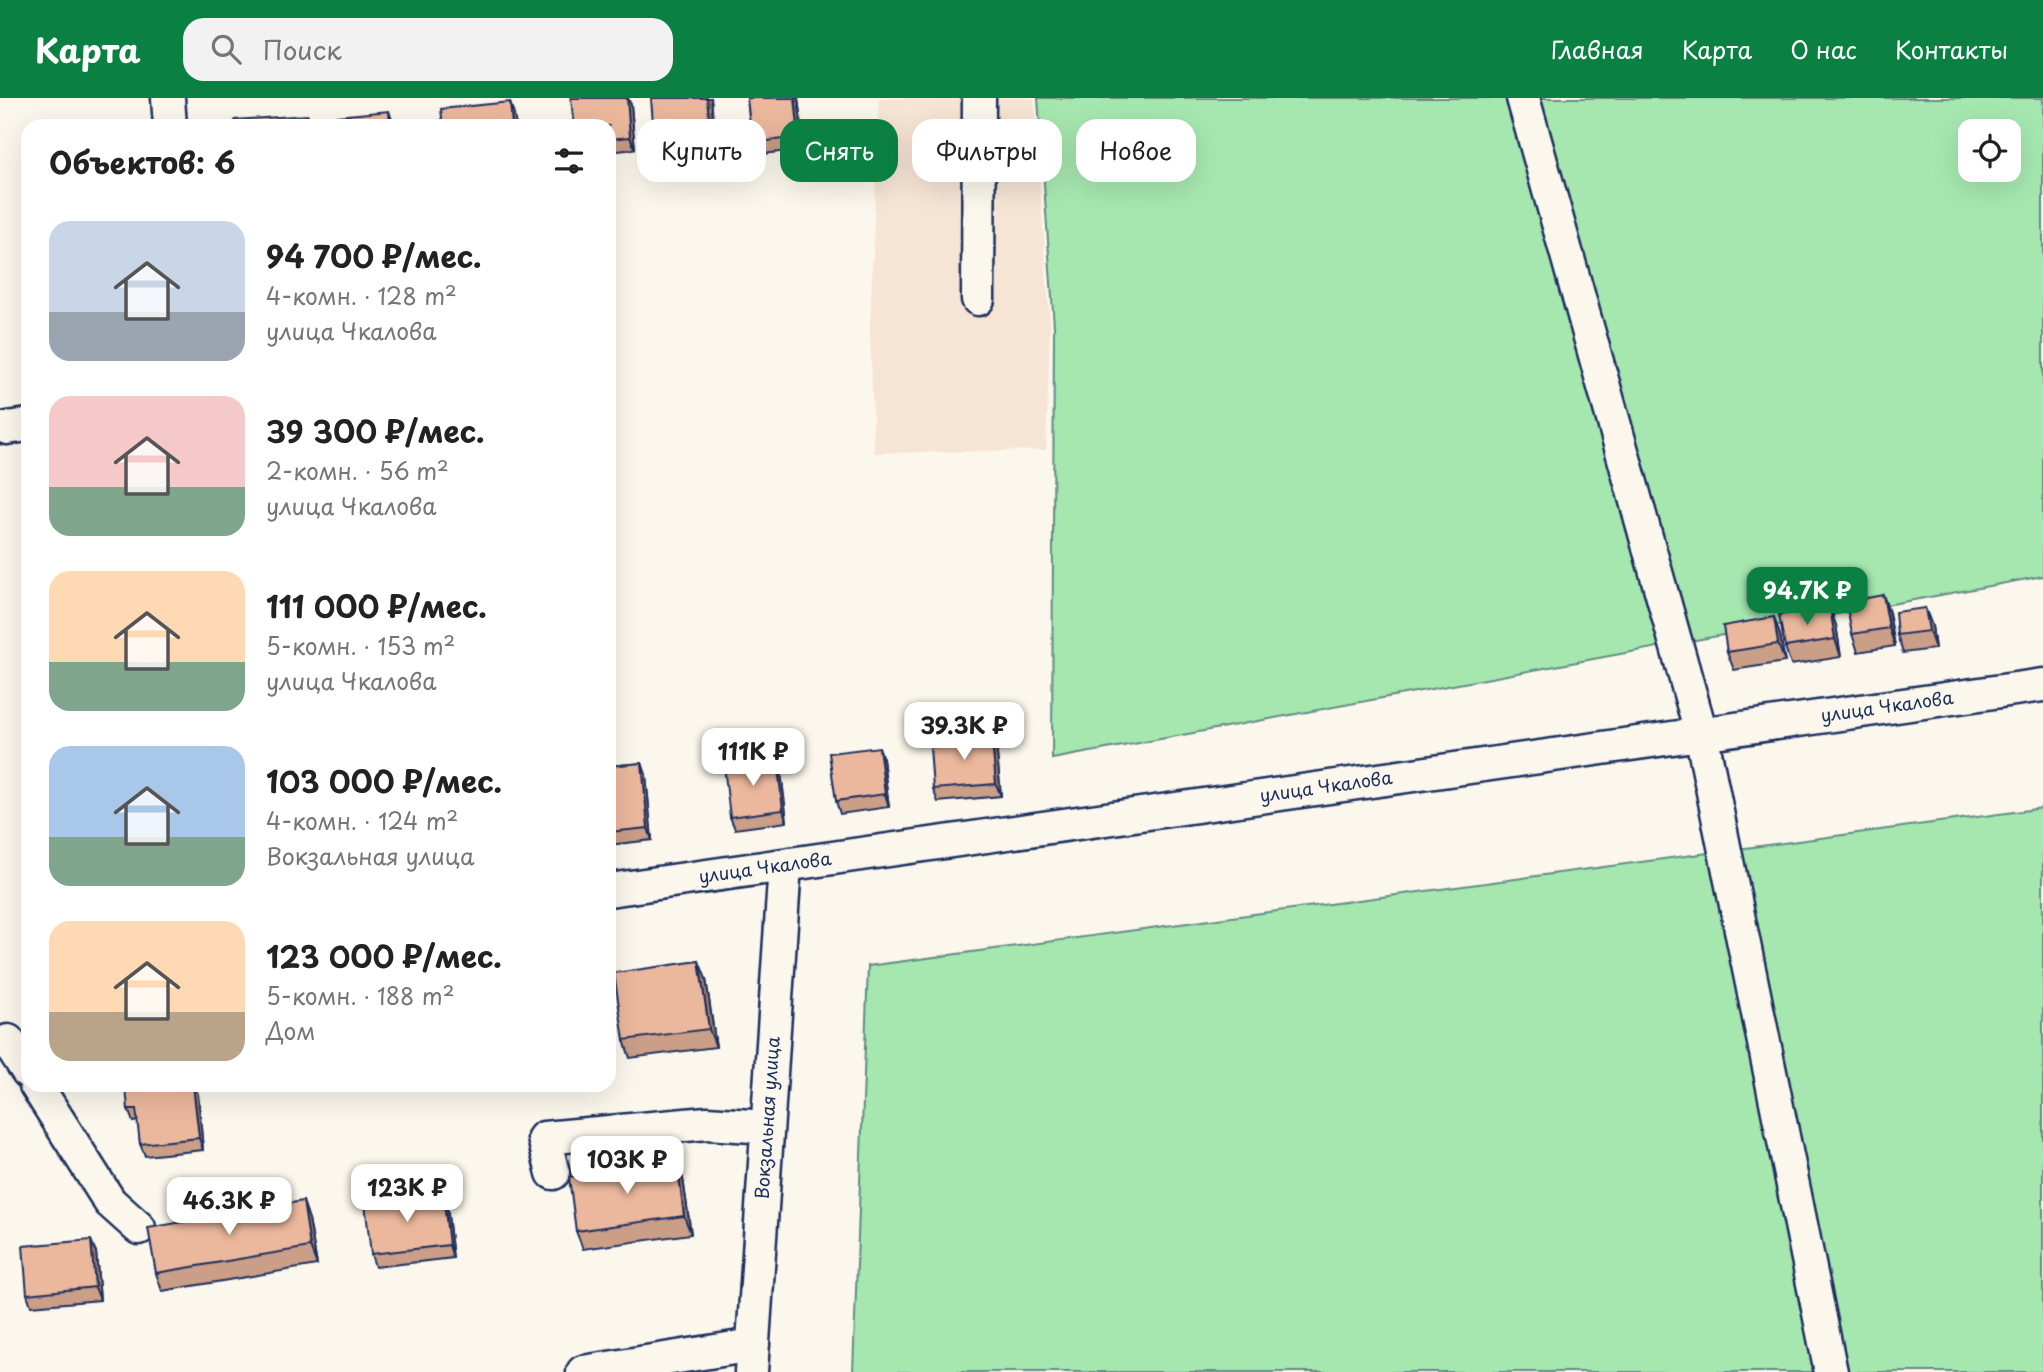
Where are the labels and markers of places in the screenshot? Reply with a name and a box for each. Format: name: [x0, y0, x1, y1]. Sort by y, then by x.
pin: 94.7K ₽: [1742, 568, 1872, 627]
pin: 39.3K ₽: [899, 702, 1029, 762]
pin: 111K ₽: [696, 728, 810, 788]
pin: 103K ₽: [570, 1136, 684, 1196]
pin: 123K ₽: [350, 1164, 464, 1224]
pin: 46.3K ₽: [164, 1178, 294, 1237]

